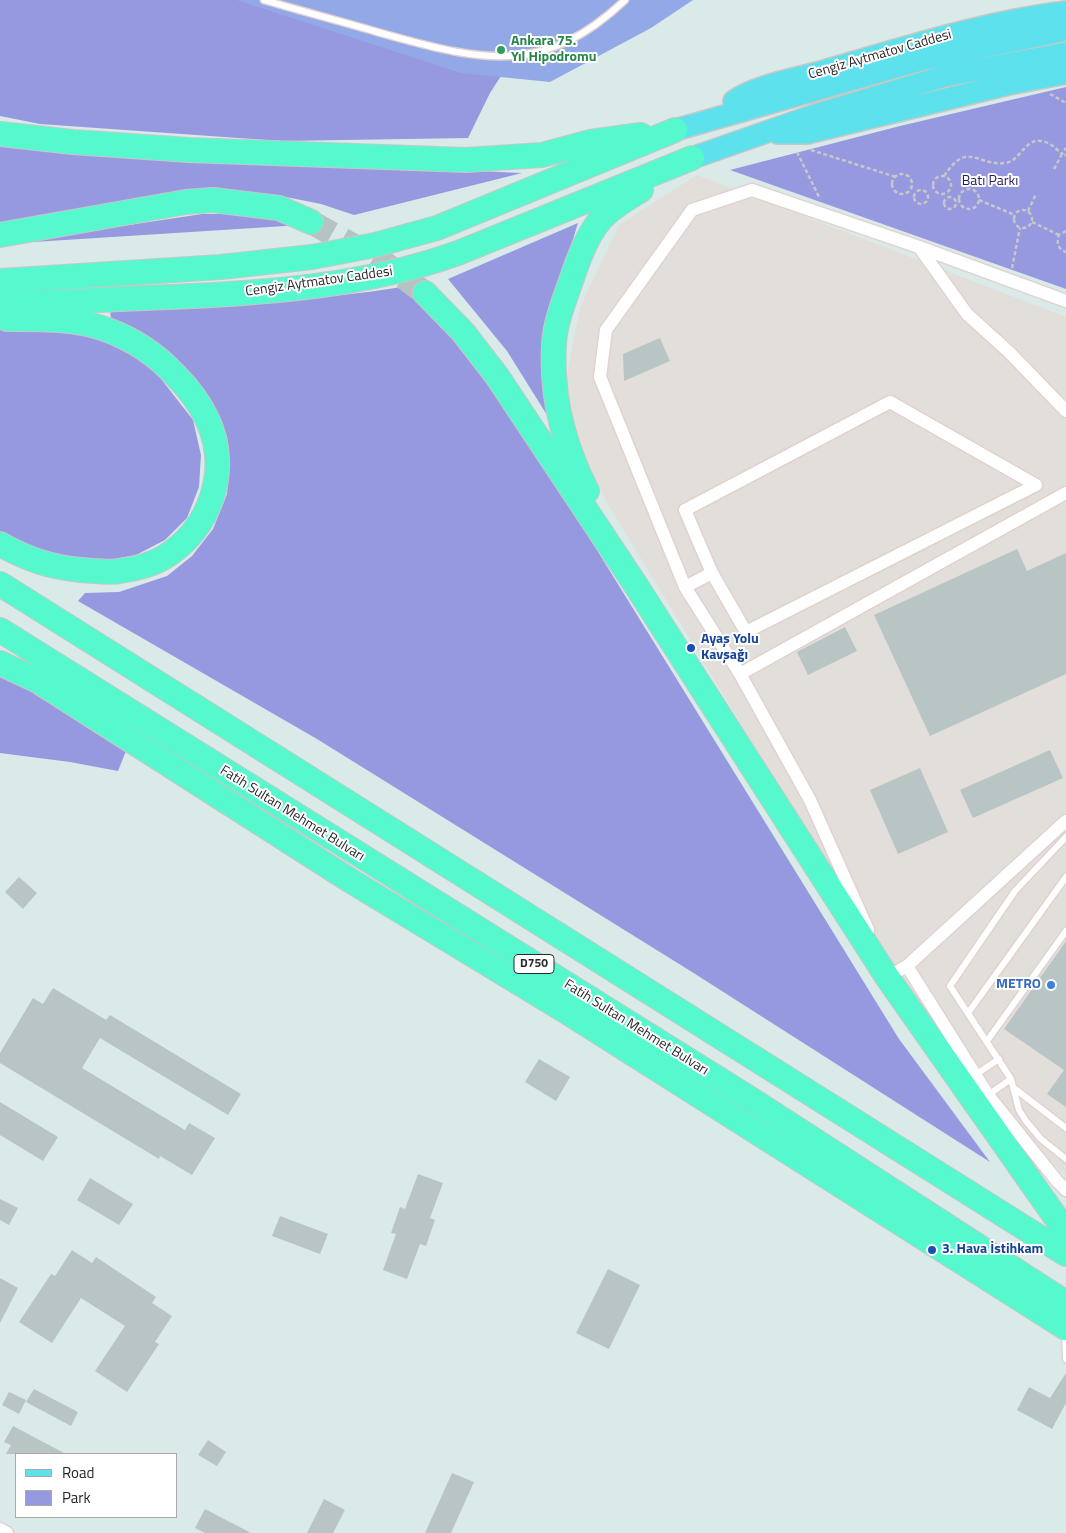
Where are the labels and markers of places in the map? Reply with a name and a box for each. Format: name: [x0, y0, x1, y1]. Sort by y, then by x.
place label: Ankara 75. Yıl Hipodromu: [511, 34, 596, 66]
marker: Ankara 75. Yıl Hipodromu: [495, 44, 507, 56]
place label: Ayaş Yolu Kavşağı: [701, 632, 759, 664]
marker: Ayaş Yolu Kavşağı: [685, 642, 697, 654]
place label: METRO: [996, 977, 1041, 993]
marker: METRO: [1045, 979, 1057, 991]
place label: 3. Hava İstihkam: [942, 1242, 1043, 1258]
marker: 3. Hava İstihkam: [926, 1244, 938, 1256]

